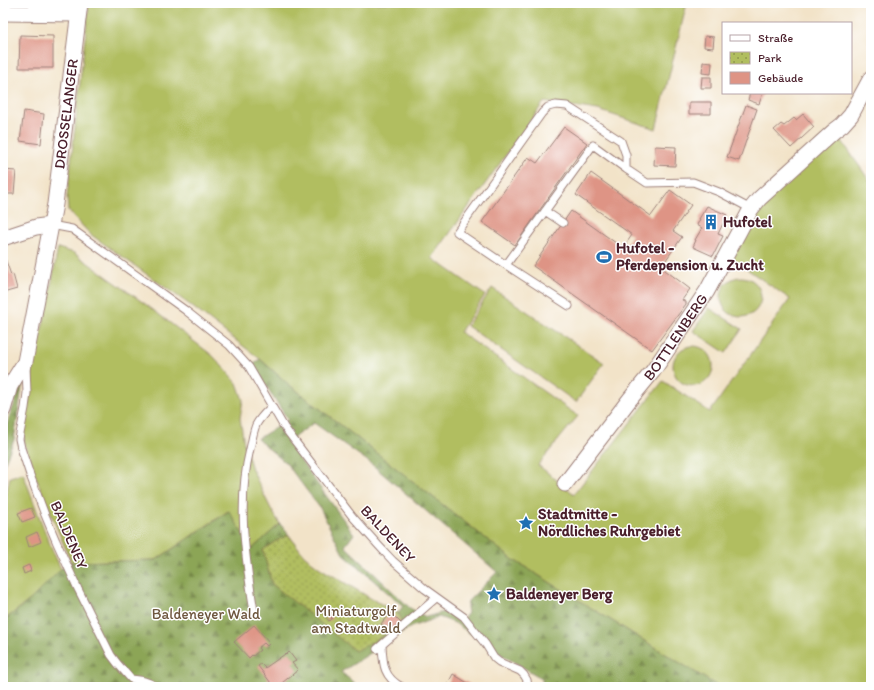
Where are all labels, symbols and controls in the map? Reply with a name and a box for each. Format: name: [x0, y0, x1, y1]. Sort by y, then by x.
legend: [722, 22, 852, 94]
text: Straße: [758, 31, 793, 45]
text: Park: [758, 51, 782, 65]
street label: DROSSELANGER: [50, 57, 82, 170]
text: Gebäude: [758, 71, 803, 85]
building icon: Hufotel: [702, 213, 720, 231]
place label: Hufotel: [723, 213, 773, 231]
place label: Hufotel - Pferdepension u. Zucht: [616, 239, 764, 275]
sports icon: Hufotel - Pferdepension u. Zucht: [595, 248, 613, 266]
street label: BOTTLENBERG: [640, 290, 712, 384]
street label: BALDENEY: [47, 498, 92, 572]
street label: BALDENEY: [357, 501, 419, 567]
place label: Stadtmitte - Nördliches Ruhrgebiet: [538, 505, 681, 541]
place icon: Stadtmitte - Nördliches Ruhrgebiet: [517, 514, 535, 532]
place icon: Baldeneyer Berg: [485, 585, 503, 603]
place label: Baldeneyer Berg: [506, 585, 613, 604]
park label: Miniaturgolf am Stadtwald: [311, 602, 401, 637]
park label: Baldeneyer Wald: [152, 605, 261, 623]

